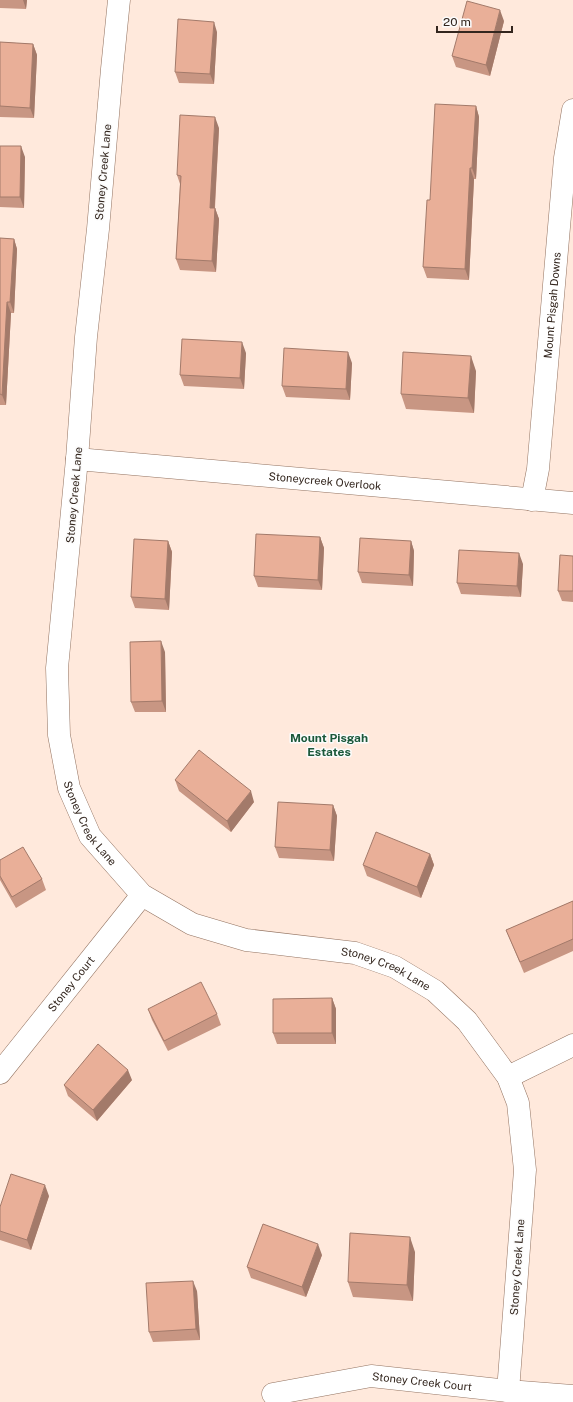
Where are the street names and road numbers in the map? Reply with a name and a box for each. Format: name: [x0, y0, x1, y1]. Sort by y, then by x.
street label: Stoney Creek Lane: [93, 123, 113, 221]
street label: Mount Pisgah Downs: [542, 251, 563, 359]
street label: Stoney Creek Lane: [64, 446, 84, 544]
street label: Stoneycreek Overlook: [268, 470, 382, 492]
street label: Stoney Creek Lane: [62, 780, 119, 868]
street label: Stoney Creek Lane: [340, 945, 432, 993]
street label: Stoney Court: [45, 954, 97, 1014]
street label: Stoney Creek Lane: [508, 1218, 526, 1316]
street label: Stoney Creek Court: [372, 1370, 473, 1393]

